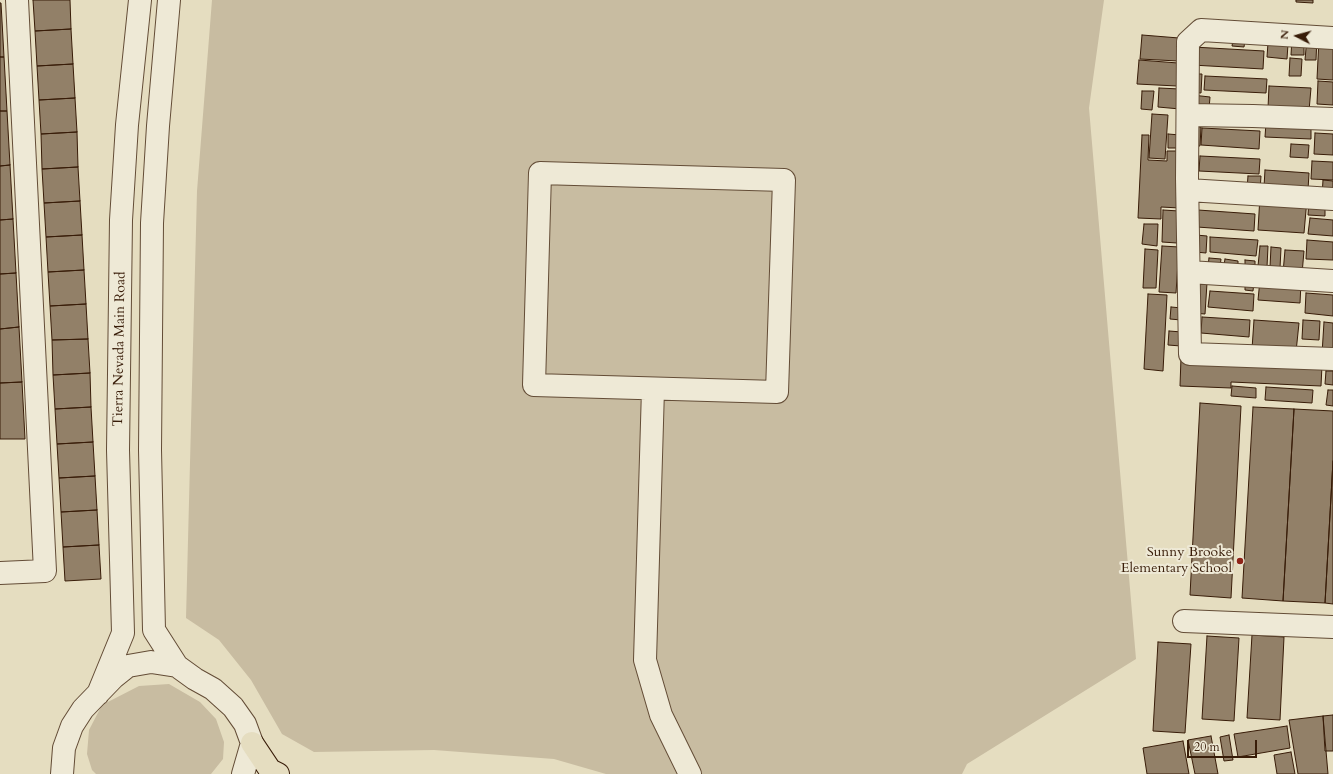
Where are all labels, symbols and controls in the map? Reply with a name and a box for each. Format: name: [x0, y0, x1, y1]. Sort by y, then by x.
north arrow: [1277, 16, 1317, 56]
text: N: [1277, 29, 1293, 40]
street label: Tierra Nevada Main Road: [110, 271, 130, 427]
place label: Sunny Brooke Elementary School: [1121, 545, 1232, 578]
marker: Sunny Brooke Elementary School: [1235, 556, 1245, 566]
scale bar: [1189, 732, 1259, 758]
text: 20 m: [1194, 739, 1220, 755]

